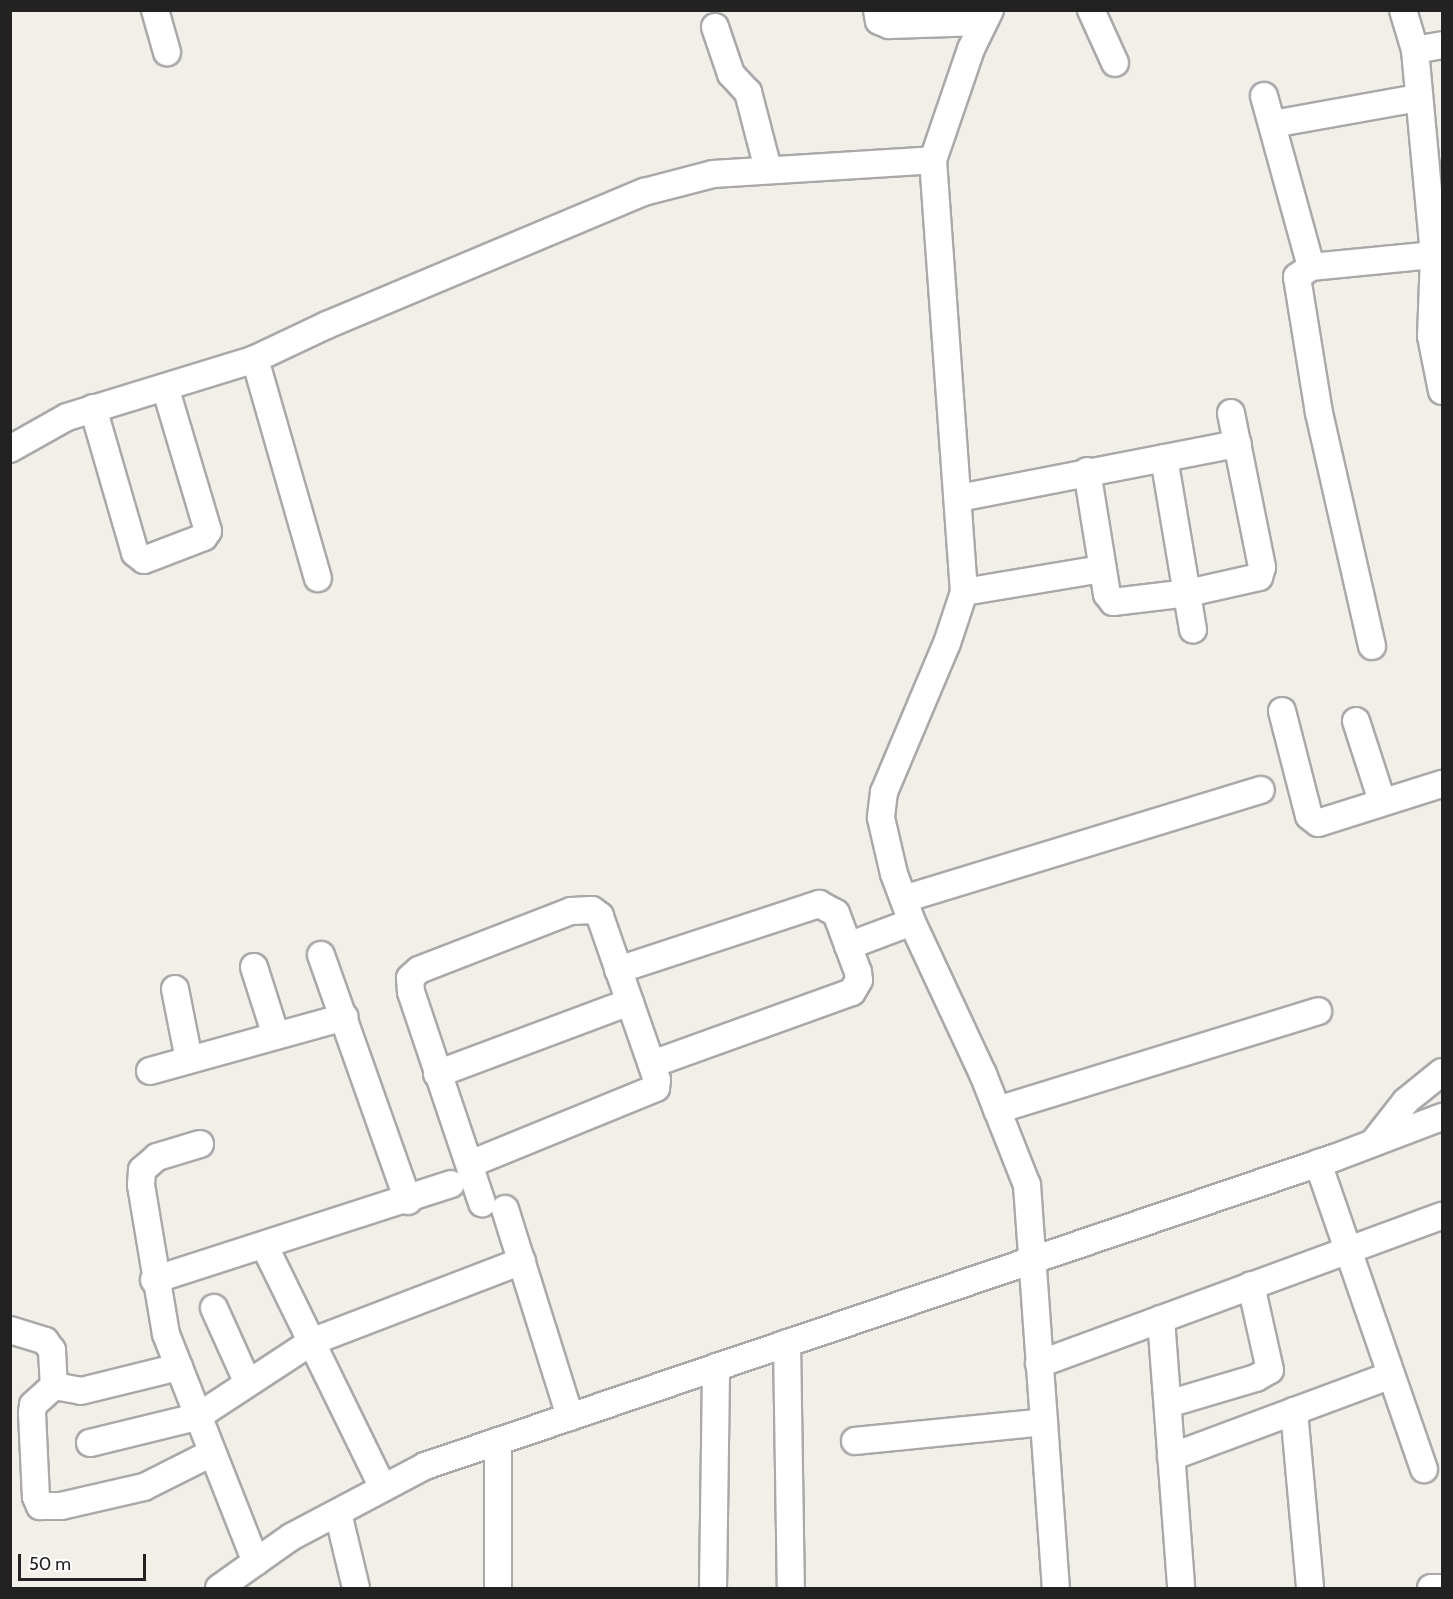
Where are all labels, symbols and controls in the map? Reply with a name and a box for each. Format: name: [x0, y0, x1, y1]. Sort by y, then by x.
scale bar: [21, 1542, 148, 1580]
text: 50 m: [29, 1553, 71, 1575]

